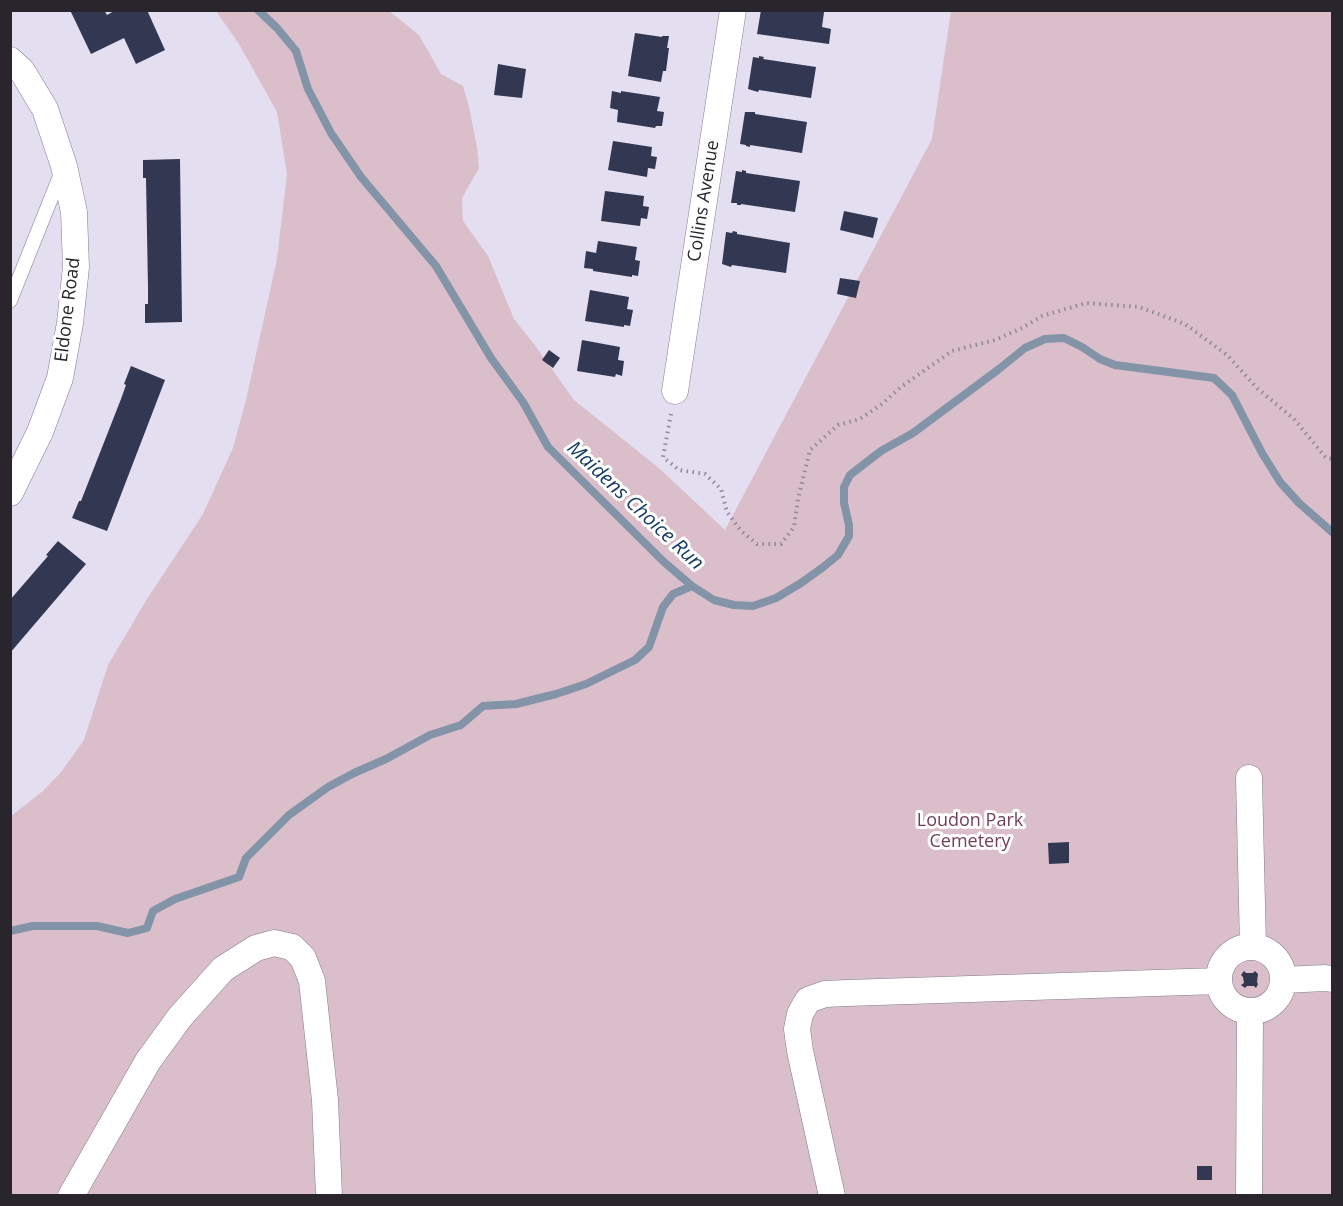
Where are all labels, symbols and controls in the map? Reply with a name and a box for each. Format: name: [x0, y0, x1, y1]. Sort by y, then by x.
street label: Collins Avenue: [684, 139, 724, 263]
street label: Eldone Road: [51, 256, 85, 364]
water label: Maidens Choice Run: [562, 436, 708, 576]
park label: Loudon Park Cemetery: [917, 810, 1023, 852]

